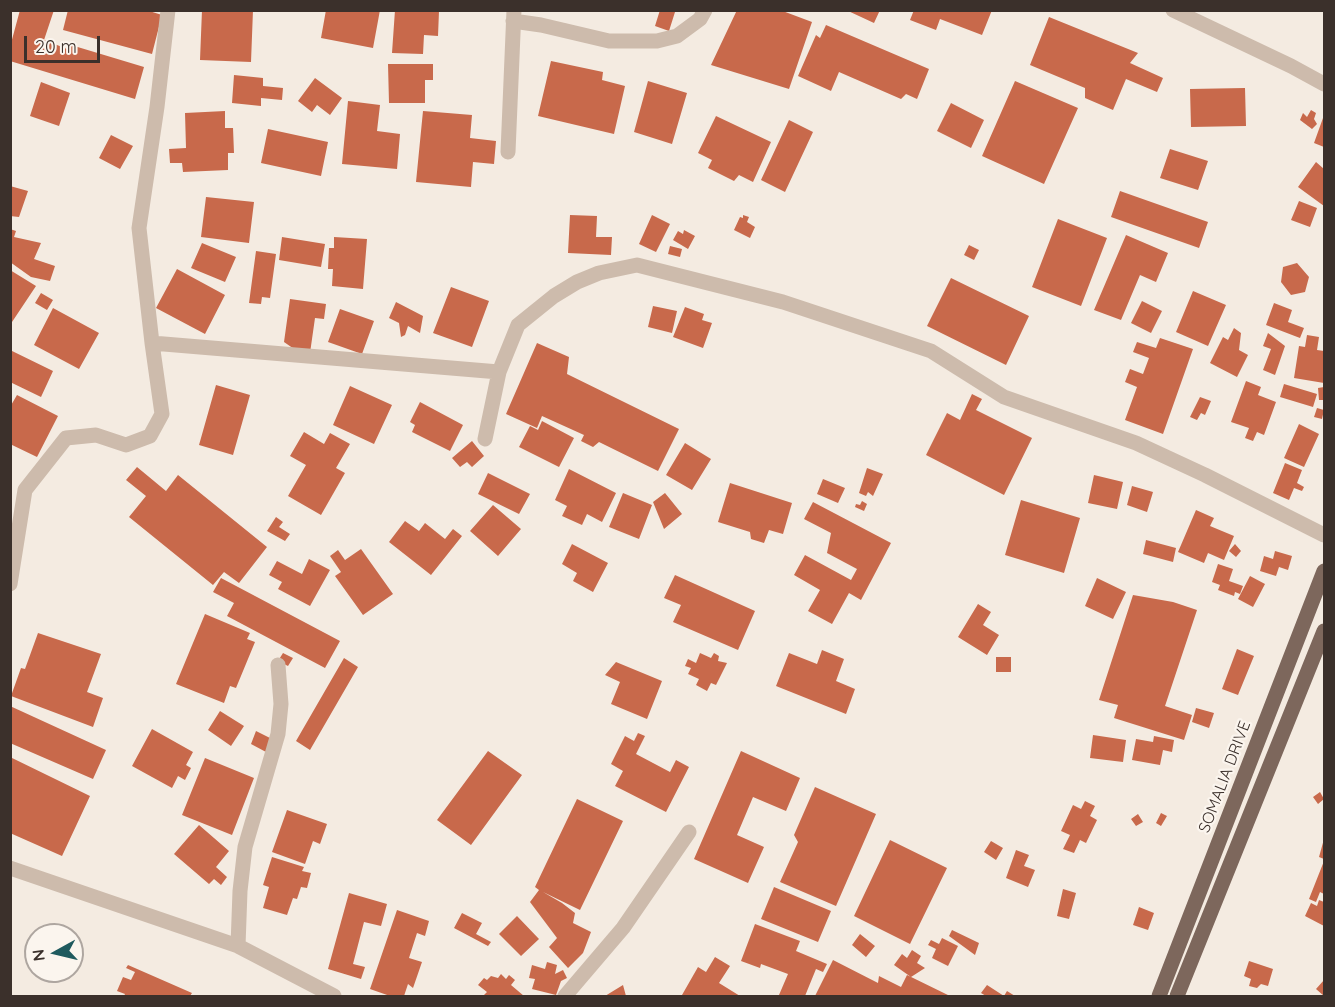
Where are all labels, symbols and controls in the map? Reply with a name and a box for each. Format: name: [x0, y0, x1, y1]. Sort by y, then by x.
scale bar: [27, 24, 104, 62]
text: 20 m: [35, 35, 77, 58]
street label: SOMALIA DRIVE: [1195, 718, 1255, 836]
north arrow: [24, 923, 84, 983]
text: N: [27, 948, 49, 962]

